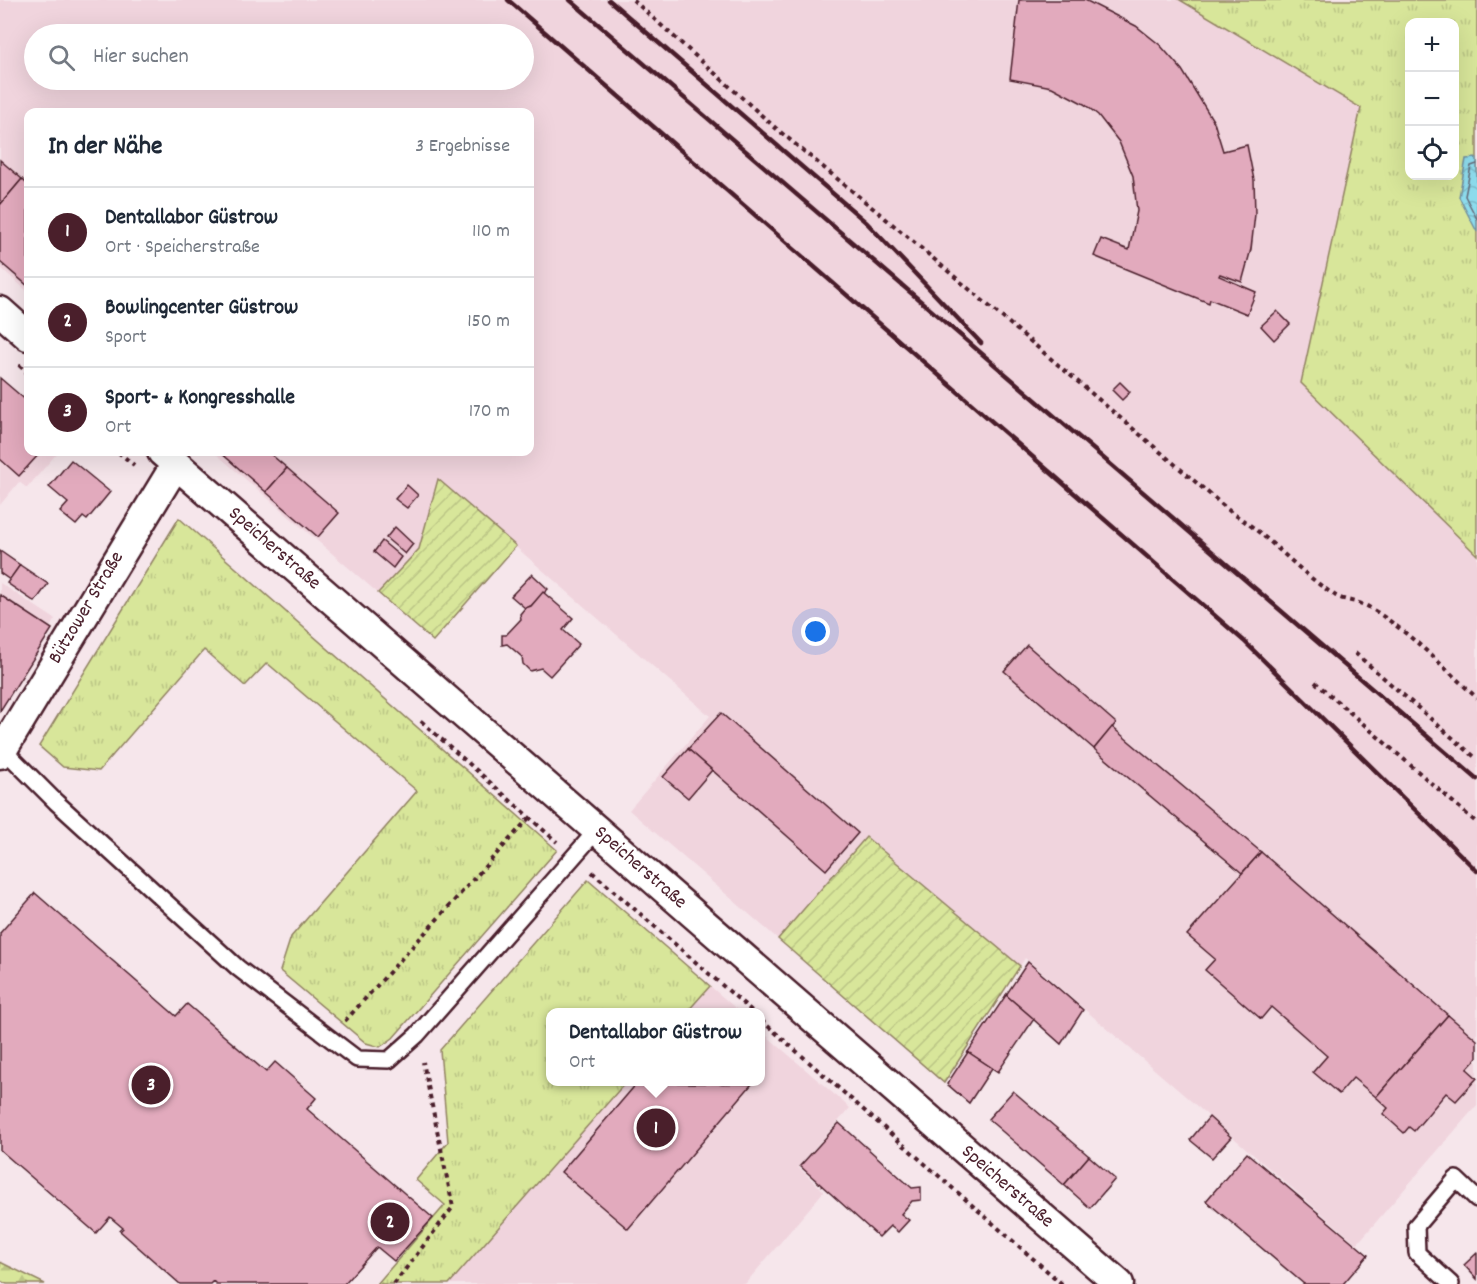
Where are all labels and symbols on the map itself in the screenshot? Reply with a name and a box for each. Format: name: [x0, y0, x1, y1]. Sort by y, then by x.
street label: Speicherstraße: [221, 501, 327, 597]
street label: Bützower Straße: [42, 546, 132, 670]
your location: [801, 617, 830, 646]
street label: Speicherstraße: [587, 820, 693, 916]
pin: 3: [132, 1062, 170, 1108]
pin: 1: [636, 1106, 676, 1150]
street label: Speicherstraße: [954, 1139, 1060, 1235]
pin: 2: [370, 1200, 410, 1244]

